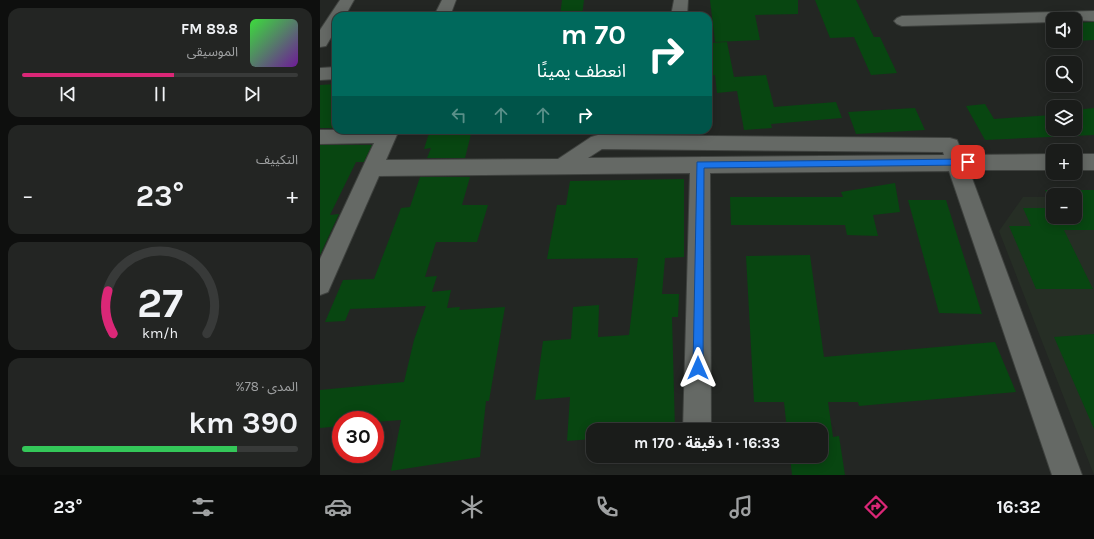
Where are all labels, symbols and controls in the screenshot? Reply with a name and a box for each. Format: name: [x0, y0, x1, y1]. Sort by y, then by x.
map controls: [1046, 12, 1082, 224]
button: sound: [1046, 12, 1082, 48]
text: 70 m: [561, 18, 626, 51]
text: 89.8 FM: [181, 20, 238, 38]
icon: right: [640, 28, 692, 80]
text: الموسيقى: [187, 44, 238, 59]
button: search: [1046, 56, 1082, 92]
text: انعطف يمينًا: [537, 60, 626, 82]
icon: previous: [57, 83, 79, 105]
icon: pause: [149, 83, 171, 105]
icon: next: [241, 83, 263, 105]
button: layers: [1046, 100, 1082, 136]
icon: left: [448, 104, 470, 126]
icon: ahead: [490, 104, 512, 126]
icon: ahead: [532, 104, 554, 126]
icon: right: [574, 104, 596, 126]
button: +: [1046, 144, 1082, 180]
pin: [951, 145, 985, 179]
icon: arrive: [957, 151, 979, 173]
text: التكييف: [256, 152, 298, 167]
text: 23°: [136, 178, 184, 214]
text: −: [22, 183, 34, 209]
text: +: [286, 183, 298, 209]
button: −: [1046, 188, 1082, 224]
text: 27: [137, 279, 183, 327]
text: km/h: [142, 324, 178, 341]
position arrow: [677, 347, 719, 389]
text: المدى · 78%: [235, 379, 298, 394]
text: 390 km: [188, 405, 298, 441]
speed limit sign: 30: [332, 411, 384, 463]
text: 16:33 · 1 دقيقة · 170 m: [634, 434, 780, 452]
icon: filters: [189, 493, 217, 521]
icon: car: [324, 493, 352, 521]
icon: climate: [458, 493, 486, 521]
icon: phone: [593, 493, 621, 521]
icon: music: [727, 493, 755, 521]
icon: directions: [862, 493, 890, 521]
text: 23°: [53, 496, 82, 518]
text: 16:32: [996, 496, 1041, 518]

